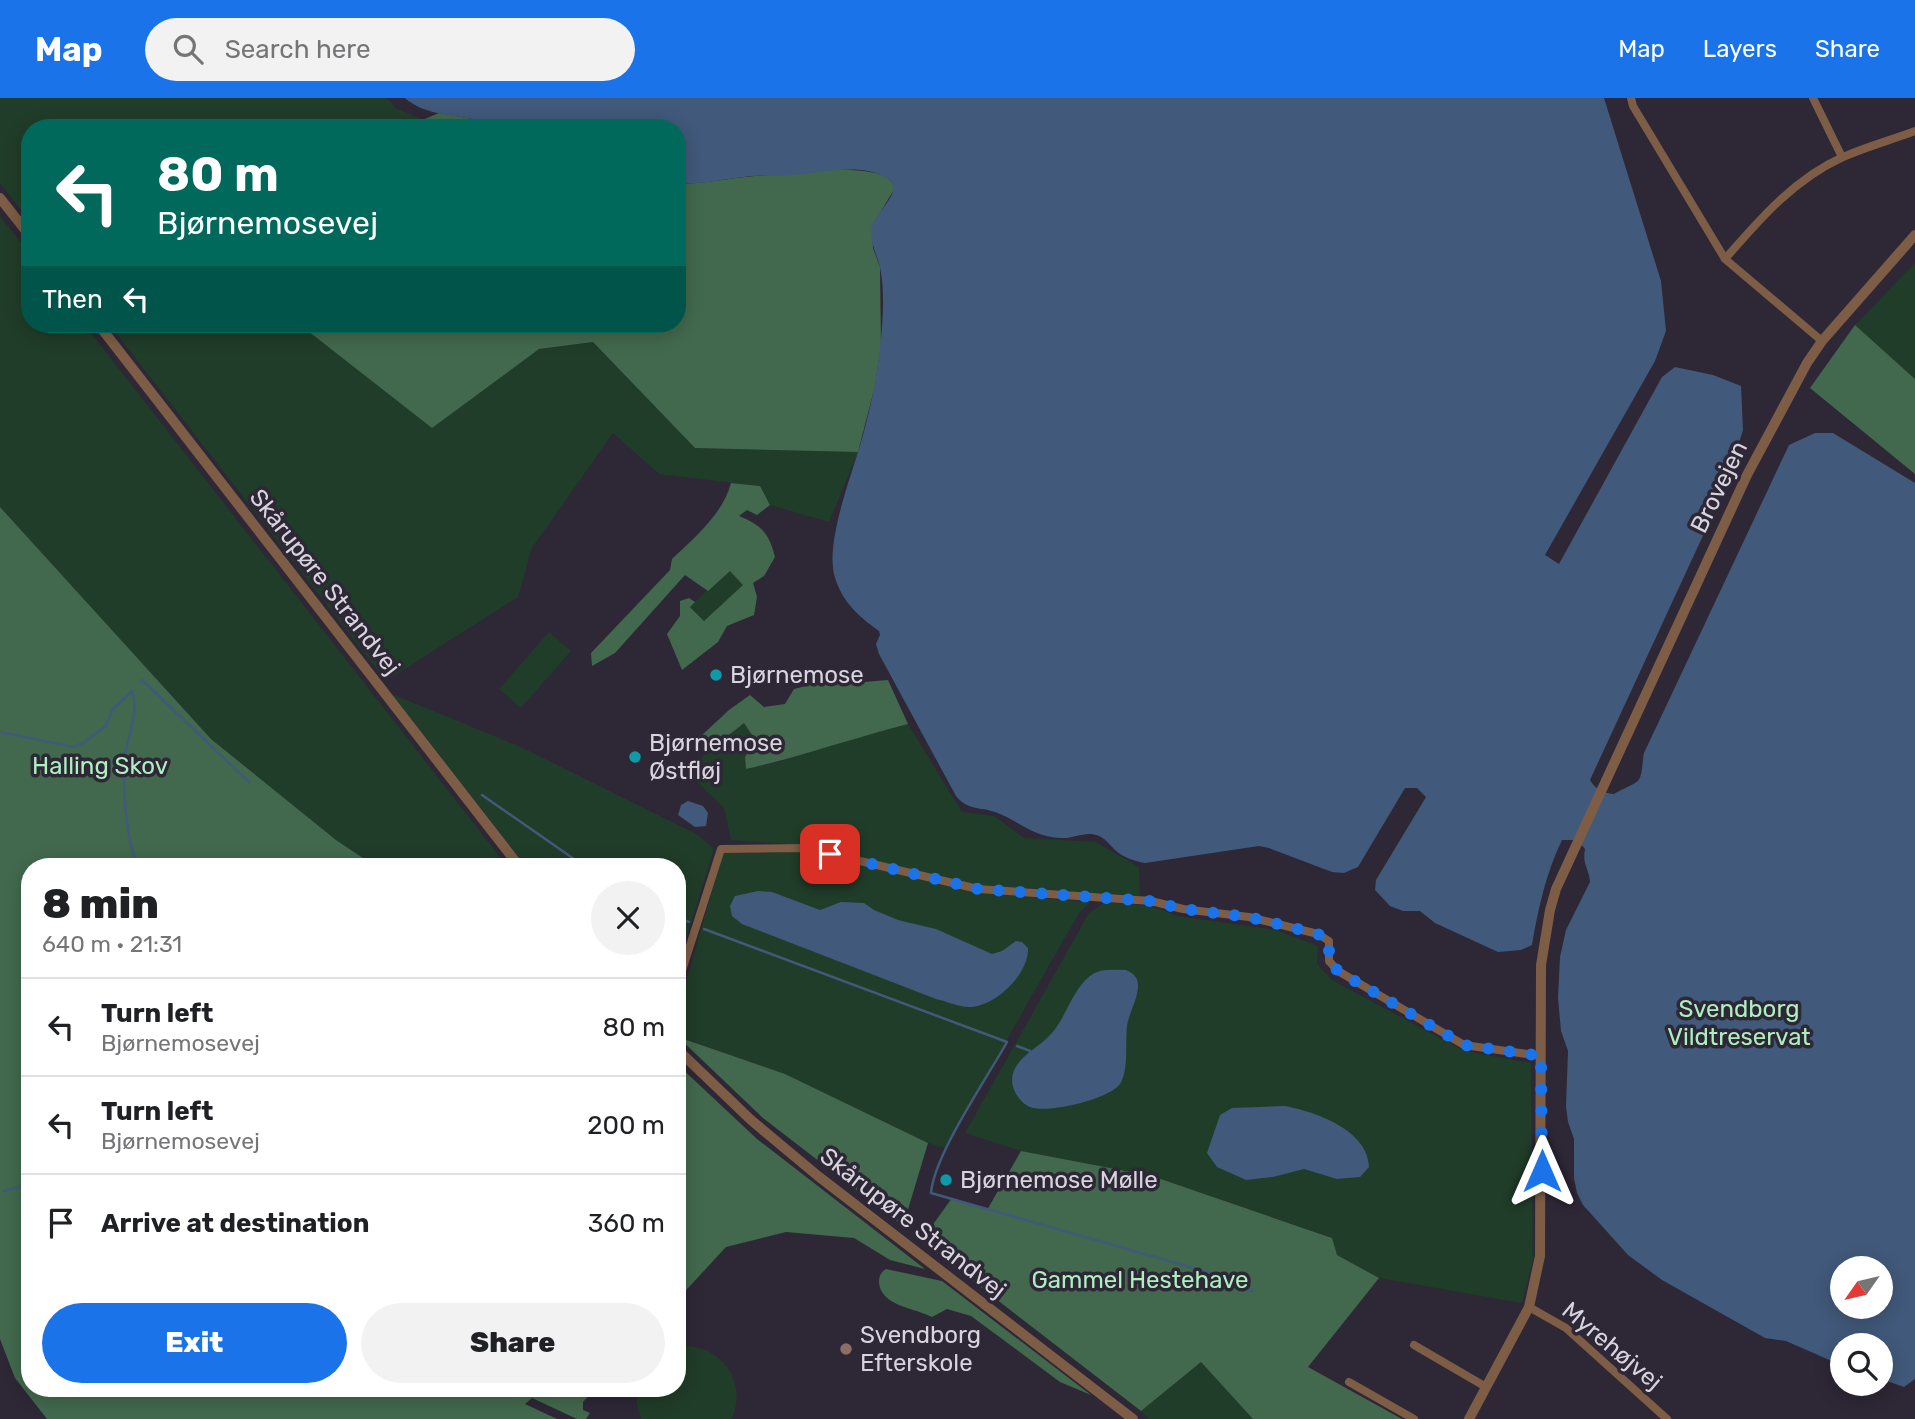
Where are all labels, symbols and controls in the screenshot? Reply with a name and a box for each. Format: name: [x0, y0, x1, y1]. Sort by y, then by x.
search box: [145, 18, 635, 81]
text: Map: [35, 30, 103, 69]
icon: search: [169, 30, 207, 68]
text: Search here: [225, 34, 370, 65]
text: Map: [1618, 35, 1665, 63]
text: Layers: [1703, 35, 1777, 63]
text: Share: [1815, 35, 1880, 63]
text: 80 m: [157, 145, 279, 203]
icon: left: [42, 147, 133, 238]
text: Bjørnemosevej: [157, 204, 378, 242]
icon: left: [117, 280, 155, 318]
text: Then: [42, 284, 103, 315]
street label: Brovejen: [1685, 437, 1753, 537]
street label: Skårupøre Strandvej: [244, 484, 406, 680]
place label: Bjørnemose: [730, 661, 864, 689]
marker: Bjørnemose: [708, 667, 724, 683]
place label: Bjørnemose Østfløj: [649, 729, 783, 785]
marker: Bjørnemose Østfløj: [627, 749, 643, 765]
park label: Halling Skov: [32, 752, 168, 780]
pin: [800, 824, 860, 884]
icon: arrive: [811, 835, 849, 873]
text: 8 min: [42, 879, 159, 929]
button: close: [591, 881, 665, 955]
text: 640 m · 21:31: [42, 930, 182, 958]
park label: Svendborg Vildtreservat: [1667, 995, 1811, 1051]
text: Turn left: [101, 998, 213, 1029]
icon: left: [42, 1008, 80, 1046]
text: 80 m: [602, 1012, 665, 1043]
text: Bjørnemosevej: [101, 1029, 260, 1057]
text: Turn left: [101, 1096, 213, 1127]
icon: left: [42, 1106, 80, 1144]
text: 200 m: [587, 1110, 665, 1141]
text: Bjørnemosevej: [101, 1127, 260, 1155]
position arrow: [1505, 1134, 1579, 1208]
street label: Skårupøre Strandvej: [815, 1142, 1011, 1304]
place label: Bjørnemose Mølle: [960, 1166, 1158, 1194]
marker: Bjørnemose Mølle: [938, 1172, 954, 1188]
icon: arrive: [42, 1204, 80, 1242]
text: Arrive at destination: [101, 1208, 369, 1239]
text: 360 m: [588, 1208, 665, 1239]
north arrow: [1830, 1256, 1894, 1320]
map controls: [1830, 1256, 1893, 1396]
park label: Gammel Hestehave: [1032, 1266, 1248, 1294]
street label: Myrehøjvej: [1556, 1296, 1668, 1396]
button: Exit: [42, 1303, 347, 1383]
button: Share: [361, 1303, 665, 1383]
place label: Svendborg Efterskole: [860, 1321, 981, 1377]
button: search: [1830, 1333, 1893, 1396]
marker: Svendborg Efterskole: [838, 1341, 854, 1357]

